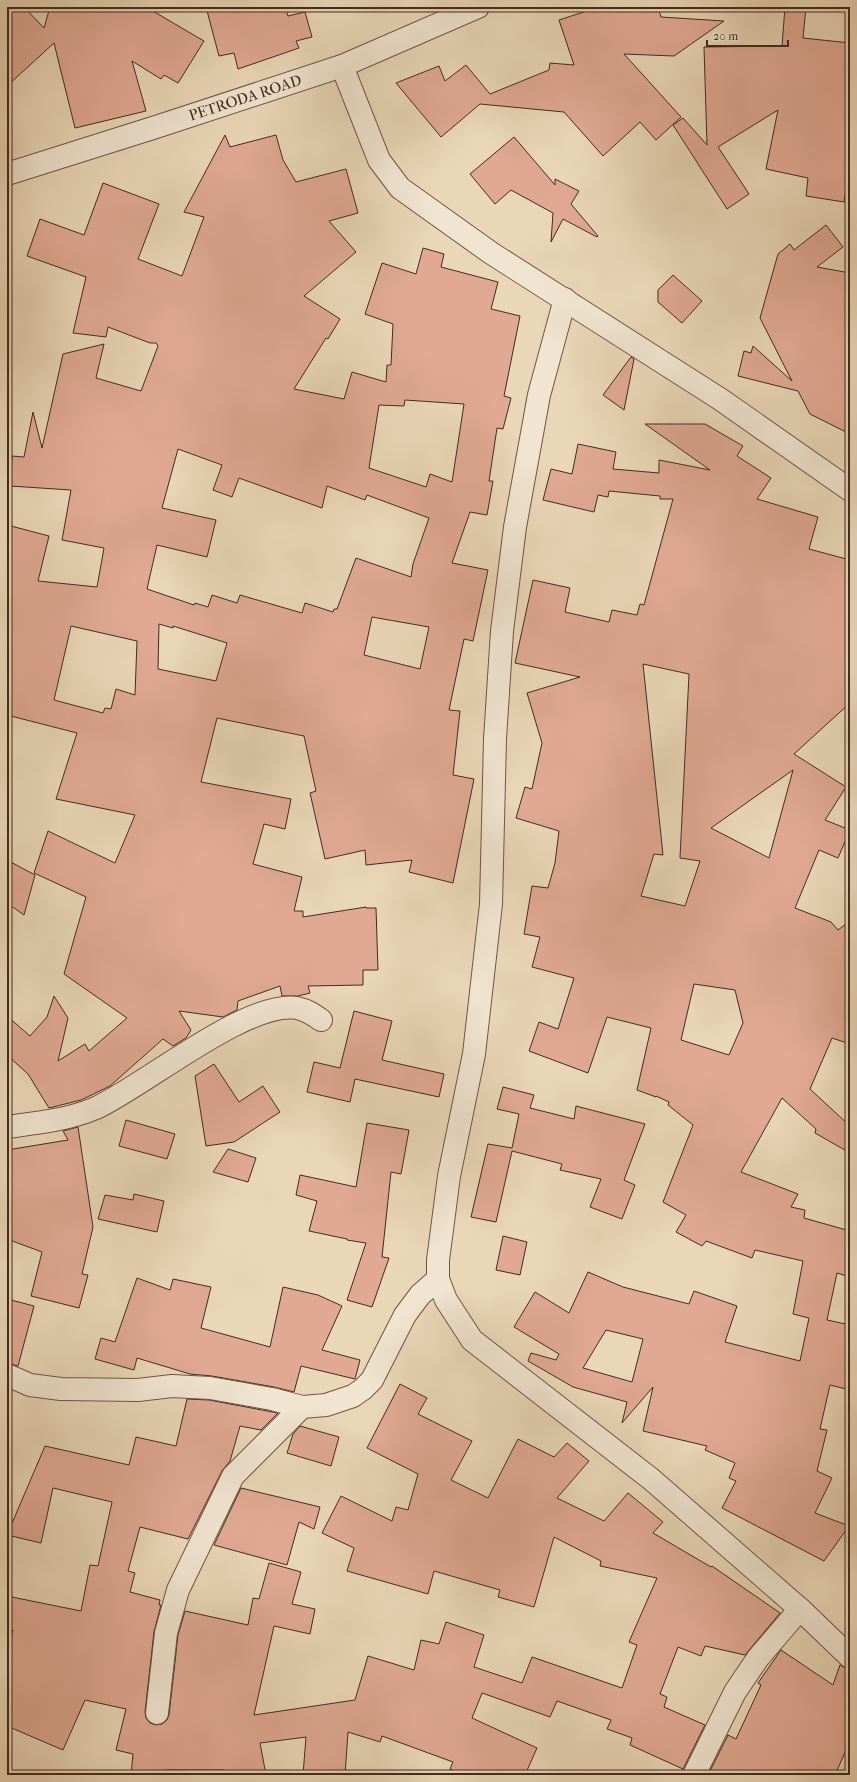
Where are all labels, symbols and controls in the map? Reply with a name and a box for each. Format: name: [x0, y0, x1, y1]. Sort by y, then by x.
scale bar: [707, 22, 788, 48]
text: 20 m: [713, 29, 738, 43]
street label: PETRODA ROAD: [186, 71, 304, 125]

